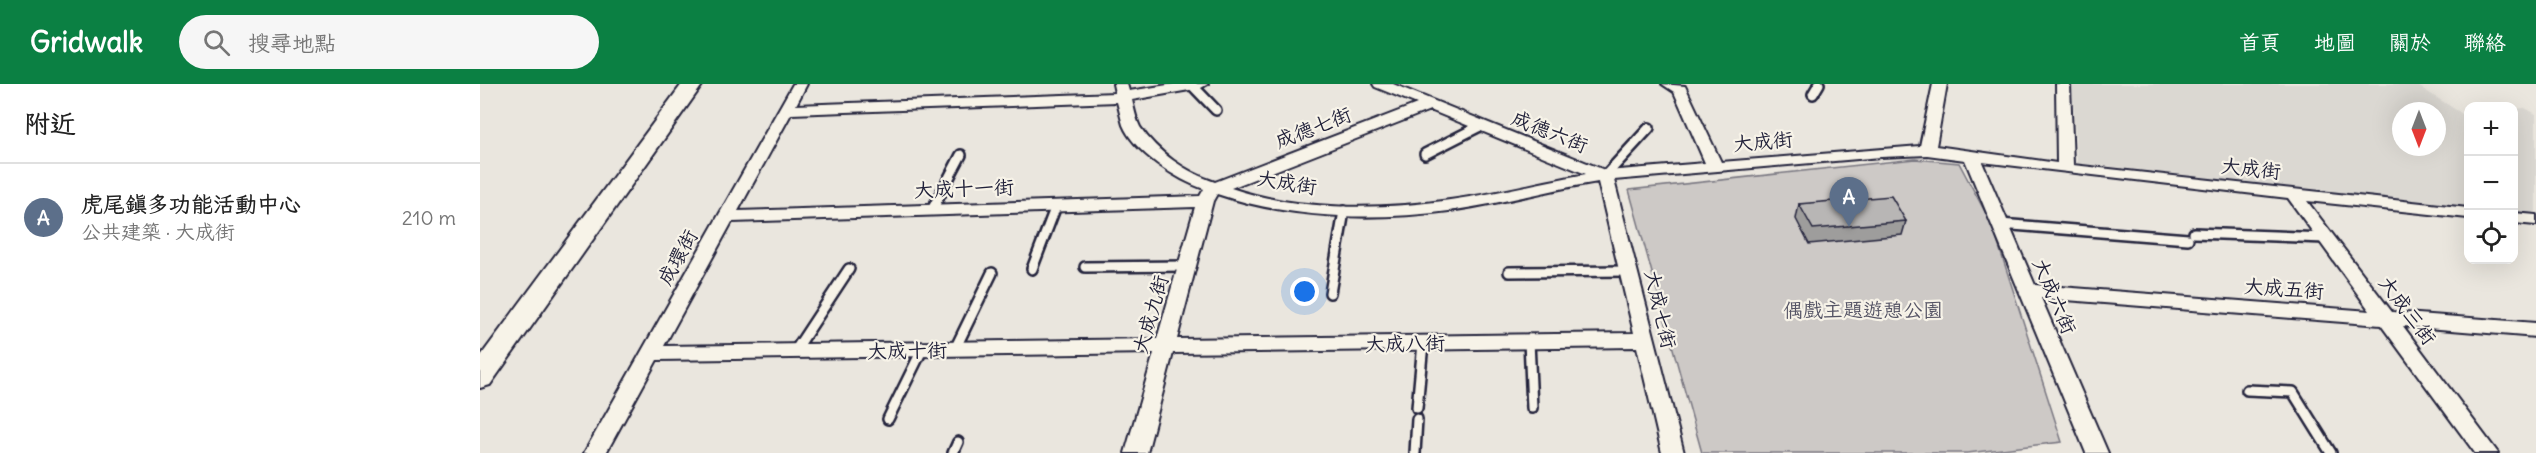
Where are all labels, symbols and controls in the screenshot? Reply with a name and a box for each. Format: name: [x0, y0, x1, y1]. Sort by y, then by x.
search box: [179, 15, 599, 69]
text: Gridwalk: [30, 24, 143, 60]
icon: search: [200, 26, 233, 59]
text: 搜尋地點: [248, 29, 336, 57]
text: 首頁: [2239, 29, 2281, 56]
text: 地圖: [2314, 29, 2356, 56]
text: 關於: [2389, 29, 2431, 56]
text: 聯絡: [2464, 29, 2506, 56]
street label: 成德七街: [1271, 101, 1355, 153]
north arrow: [2392, 102, 2446, 156]
map controls: [2464, 102, 2518, 264]
button: +: [2464, 102, 2518, 156]
street label: 成德六街: [1508, 104, 1592, 158]
text: 附近: [24, 107, 76, 140]
street label: 大成街: [1732, 126, 1794, 156]
street label: 大成街: [2220, 152, 2282, 184]
button: −: [2464, 156, 2518, 210]
street label: 大成街: [1255, 165, 1319, 199]
street label: 大成十一街: [914, 174, 1014, 202]
pin: A: [1830, 178, 1868, 227]
text: 虎尾鎮多功能活動中心: [81, 190, 301, 218]
text: A: [37, 205, 50, 230]
text: 210 m: [402, 205, 456, 230]
button: locate: [2464, 210, 2518, 264]
text: 公共建築 · 大成街: [81, 219, 235, 244]
street label: 成環街: [652, 225, 702, 289]
street label: 大成六街: [2028, 254, 2082, 338]
street label: 大成七街: [1640, 267, 1682, 351]
street label: 大成三街: [2374, 271, 2442, 349]
street label: 大成九街: [1127, 272, 1173, 356]
street label: 大成五街: [2243, 273, 2325, 303]
your location: [1290, 277, 1319, 306]
park label: 偶戲主題遊憩公園: [1783, 297, 1943, 322]
street label: 大成八街: [1365, 330, 1445, 356]
street label: 大成十街: [867, 337, 947, 363]

